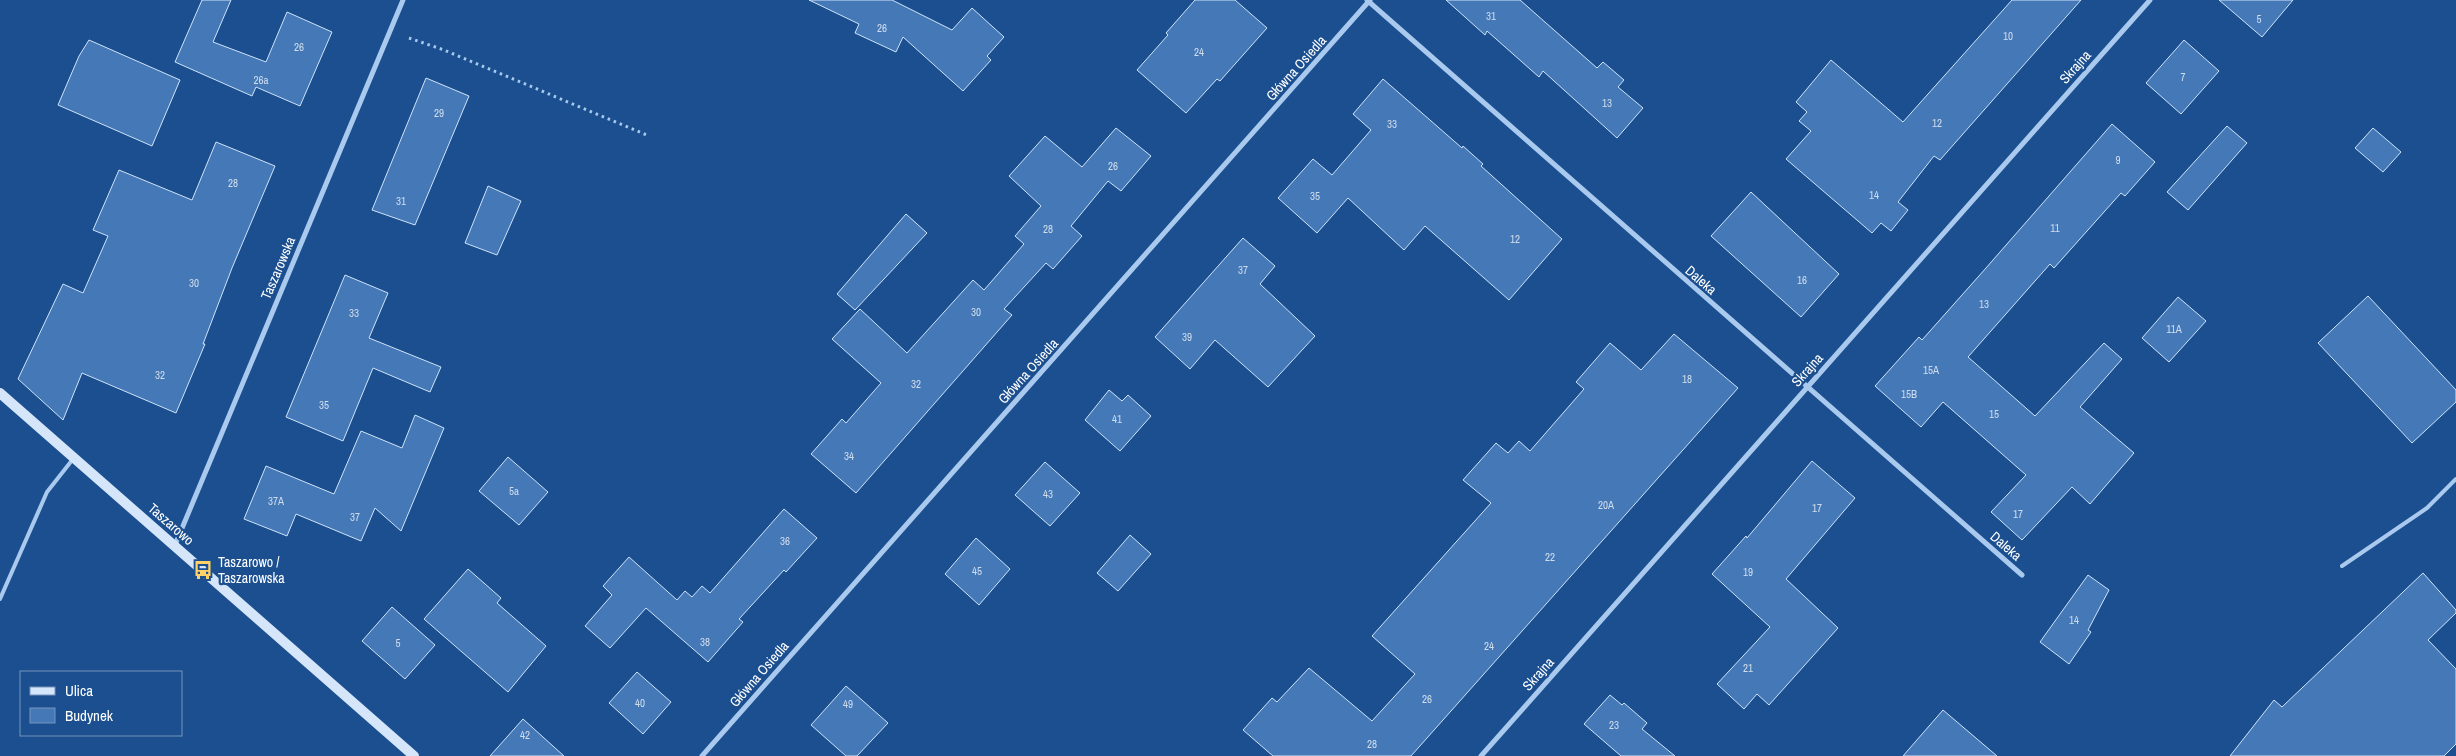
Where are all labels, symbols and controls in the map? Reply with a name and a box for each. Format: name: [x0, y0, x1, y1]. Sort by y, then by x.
house number: 31: [1486, 9, 1496, 23]
house number: 5: [2256, 12, 2262, 26]
house number: 26: [877, 21, 887, 35]
house number: 10: [2003, 29, 2013, 43]
street label: Główna Osiedla: [1262, 31, 1330, 104]
house number: 26: [294, 40, 304, 54]
house number: 24: [1194, 45, 1204, 59]
street label: Skrajna: [2055, 46, 2095, 87]
house number: 7: [2180, 70, 2186, 84]
house number: 26a: [253, 73, 269, 87]
house number: 13: [1602, 96, 1612, 110]
house number: 29: [434, 106, 444, 120]
house number: 12: [1932, 116, 1942, 130]
house number: 33: [1387, 117, 1397, 131]
house number: 9: [2115, 153, 2121, 167]
house number: 26: [1108, 159, 1118, 173]
house number: 28: [228, 176, 238, 190]
house number: 14: [1869, 188, 1879, 202]
house number: 35: [1310, 189, 1320, 203]
house number: 31: [396, 194, 406, 208]
house number: 11: [2050, 221, 2060, 235]
house number: 28: [1043, 222, 1053, 236]
house number: 12: [1510, 232, 1520, 246]
street label: Taszarowska: [257, 233, 300, 302]
street label: Daleka: [1682, 261, 1721, 299]
house number: 37: [1238, 263, 1248, 277]
house number: 16: [1797, 273, 1807, 287]
house number: 30: [189, 276, 199, 290]
house number: 13: [1979, 297, 1989, 311]
house number: 30: [971, 305, 981, 319]
house number: 33: [349, 306, 359, 320]
house number: 11A: [2166, 322, 2183, 336]
house number: 39: [1182, 330, 1192, 344]
street label: Główna Osiedla: [994, 334, 1062, 407]
street label: Skrajna: [1787, 349, 1827, 390]
house number: 15A: [1923, 363, 1940, 377]
house number: 32: [155, 368, 165, 382]
house number: 18: [1682, 372, 1692, 386]
house number: 32: [911, 377, 921, 391]
house number: 15B: [1901, 387, 1917, 401]
house number: 35: [319, 398, 329, 412]
house number: 15: [1989, 407, 1999, 421]
house number: 41: [1112, 412, 1122, 426]
house number: 34: [844, 449, 854, 463]
house number: 5a: [509, 484, 519, 498]
house number: 43: [1043, 487, 1053, 501]
house number: 37A: [268, 494, 285, 508]
house number: 20A: [1598, 498, 1615, 512]
street label: Taszarowo: [144, 499, 198, 549]
house number: 17: [1812, 501, 1822, 515]
house number: 17: [2013, 507, 2023, 521]
house number: 37: [350, 510, 360, 524]
street label: Daleka: [1987, 527, 2026, 565]
house number: 36: [780, 534, 790, 548]
house number: 22: [1545, 550, 1555, 564]
place label: Taszarowo / Taszarowska: [218, 553, 285, 587]
bus stop icon: Taszarowo / Taszarowska: [192, 559, 214, 581]
house number: 45: [972, 564, 982, 578]
house number: 19: [1743, 565, 1753, 579]
house number: 14: [2069, 613, 2079, 627]
house number: 38: [700, 635, 710, 649]
house number: 5: [395, 636, 401, 650]
street label: Główna Osiedla: [725, 637, 793, 711]
house number: 24: [1484, 639, 1494, 653]
street label: Skrajna: [1518, 653, 1558, 694]
house number: 21: [1743, 661, 1753, 675]
legend: [20, 671, 182, 736]
text: Ulica: [65, 680, 93, 701]
house number: 26: [1422, 692, 1432, 706]
house number: 40: [635, 696, 645, 710]
house number: 49: [843, 697, 853, 711]
text: Budynek: [65, 705, 114, 726]
house number: 23: [1609, 718, 1619, 732]
house number: 42: [520, 728, 530, 742]
house number: 28: [1367, 737, 1377, 751]

